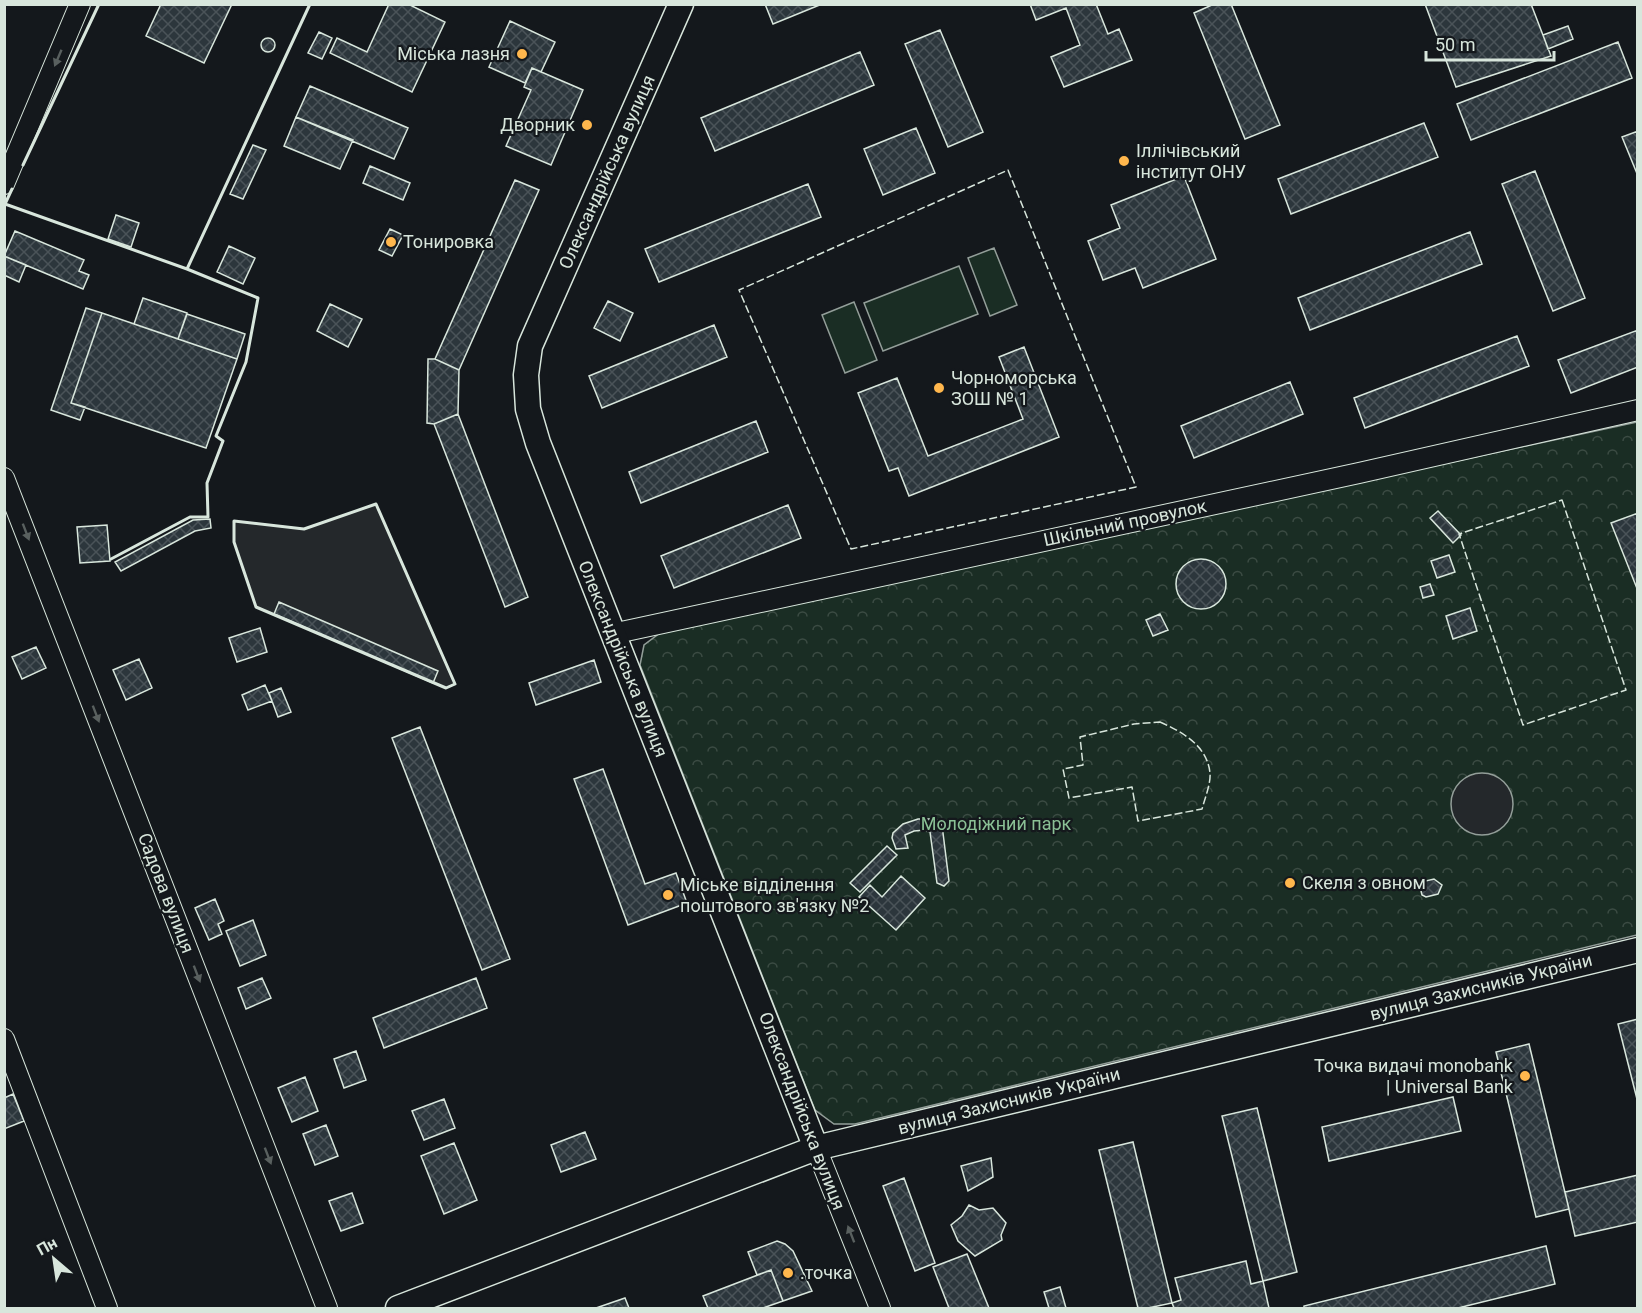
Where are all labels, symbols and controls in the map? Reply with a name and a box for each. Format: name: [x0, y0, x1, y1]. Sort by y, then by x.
scale bar: [1426, 24, 1554, 62]
text: 50 m: [1435, 34, 1475, 55]
place label: Міська лазня: [397, 43, 510, 64]
marker: Міська лазня: [515, 47, 529, 61]
one-way arrow: [53, 50, 63, 68]
street label: Олександрійська вулиця: [554, 71, 659, 272]
place label: Дворник: [500, 114, 575, 135]
marker: Дворник: [580, 118, 594, 132]
place label: Іллічівський інститут ОНУ: [1136, 140, 1246, 182]
marker: Іллічівський інститут ОНУ: [1117, 154, 1131, 168]
place label: Тонировка: [403, 231, 494, 252]
marker: Тонировка: [384, 235, 398, 249]
place label: Чорноморська ЗОШ № 1: [951, 367, 1077, 409]
marker: Чорноморська ЗОШ № 1: [932, 381, 946, 395]
street label: Шкільний провулок: [1041, 495, 1209, 550]
one-way arrow: [21, 523, 31, 541]
street label: Олександрійська вулиця: [574, 557, 673, 760]
one-way arrow: [92, 705, 101, 723]
park label: Молодіжний парк: [921, 813, 1072, 834]
street label: Садова вулиця: [134, 830, 199, 956]
place label: Скеля з овном: [1302, 872, 1426, 893]
place label: Міське відділення поштового зв'язку №2: [680, 874, 869, 916]
marker: Скеля з овном: [1283, 876, 1297, 890]
marker: Міське відділення поштового зв'язку №2: [661, 888, 675, 902]
street label: вулиця Захисників України: [1368, 949, 1594, 1024]
one-way arrow: [193, 965, 202, 983]
street label: Олександрійська вулиця: [755, 1009, 850, 1213]
place label: Точка видачі monobank | Universal Bank: [1314, 1055, 1514, 1097]
street label: вулиця Захисників України: [896, 1063, 1122, 1138]
marker: Точка видачі monobank | Universal Bank: [1518, 1069, 1532, 1083]
one-way arrow: [263, 1147, 273, 1165]
one-way arrow: [845, 1225, 855, 1243]
north arrow: [24, 1229, 84, 1289]
text: Пн: [33, 1233, 60, 1260]
place label: .точка: [800, 1262, 853, 1283]
marker: .точка: [781, 1266, 795, 1280]

